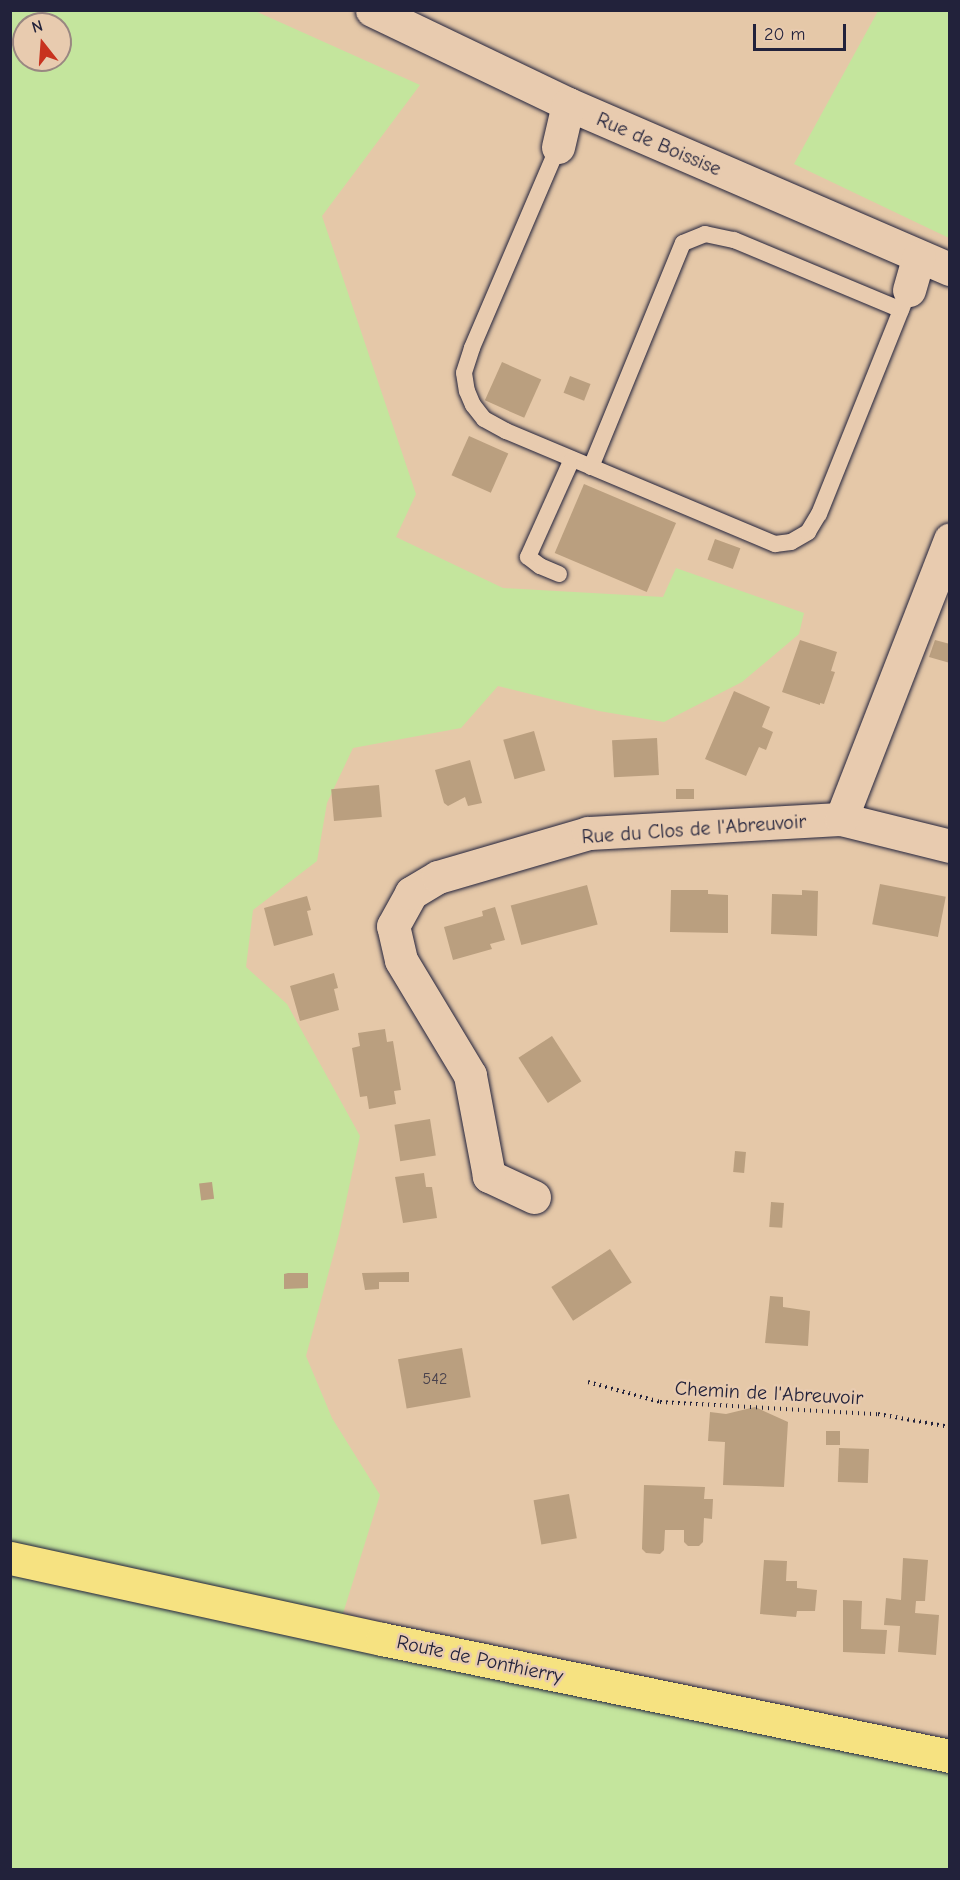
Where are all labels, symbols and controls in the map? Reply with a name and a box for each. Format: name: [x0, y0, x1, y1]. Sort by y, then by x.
north arrow: [12, 12, 72, 72]
scale bar: [756, 12, 849, 50]
text: N: [30, 17, 45, 37]
text: 20 m: [764, 24, 805, 45]
street label: Rue de Boissise: [593, 107, 725, 181]
street label: Rue du Clos de l'Abreuvoir: [581, 809, 807, 849]
house number: 542: [423, 1369, 447, 1389]
street label: Chemin de l'Abreuvoir: [674, 1376, 864, 1410]
street label: Route de Ponthierry: [395, 1630, 565, 1688]

